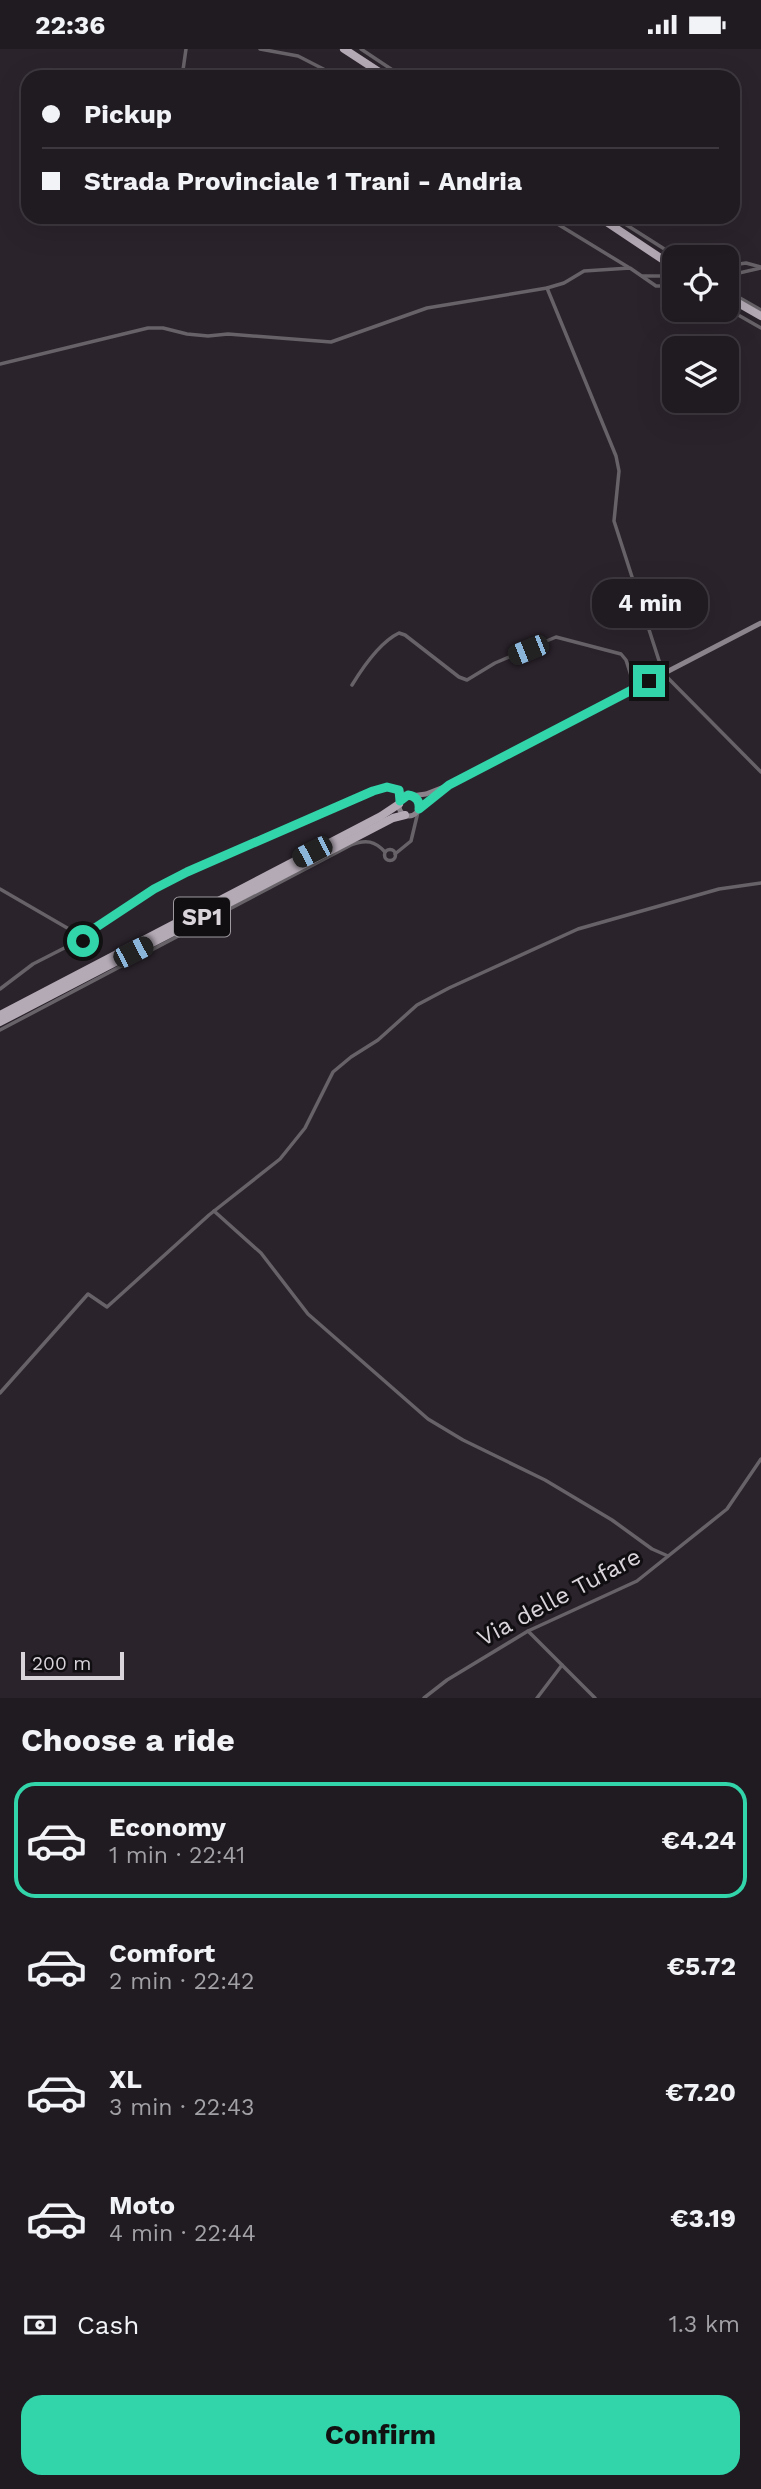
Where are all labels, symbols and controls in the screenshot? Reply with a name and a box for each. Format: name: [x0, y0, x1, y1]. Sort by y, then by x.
text: 22:36: [35, 10, 105, 40]
text: Pickup: [84, 99, 172, 129]
text: Strada Provinciale 1 Trani - Andria: [84, 166, 522, 196]
map controls: [662, 245, 739, 413]
button: locate: [662, 245, 739, 322]
button: layers: [662, 336, 739, 413]
callout: 4 min: [591, 579, 707, 629]
text: 4 min: [618, 590, 682, 617]
car: [505, 632, 552, 668]
route end: [633, 665, 665, 697]
car: [289, 833, 336, 871]
road number: SP1: [174, 897, 230, 937]
route start: [67, 925, 99, 957]
car: [110, 933, 157, 971]
street label: Via delle Tufare: [472, 1542, 646, 1652]
scale bar: [21, 1649, 124, 1681]
text: 200 m: [32, 1652, 91, 1675]
text: Choose a ride: [21, 1721, 235, 1759]
icon: car: [25, 1809, 88, 1872]
text: Economy: [109, 1812, 226, 1842]
text: €4.24: [662, 1825, 736, 1855]
text: 1 min · 22:41: [109, 1842, 245, 1869]
icon: car: [25, 1935, 88, 1998]
text: Comfort: [109, 1938, 215, 1968]
text: €5.72: [667, 1951, 736, 1981]
text: 2 min · 22:42: [109, 1968, 255, 1995]
icon: car: [25, 2061, 88, 2124]
text: XL: [109, 2064, 142, 2094]
text: €7.20: [665, 2077, 736, 2107]
text: 3 min · 22:43: [109, 2094, 255, 2121]
icon: car: [25, 2187, 88, 2250]
text: Moto: [109, 2190, 175, 2220]
text: €3.19: [670, 2203, 736, 2233]
text: 4 min · 22:44: [109, 2220, 256, 2247]
icon: cash: [21, 2306, 59, 2344]
text: Cash: [77, 2310, 139, 2340]
text: 1.3 km: [669, 2311, 740, 2338]
button: Confirm: [21, 2395, 740, 2475]

